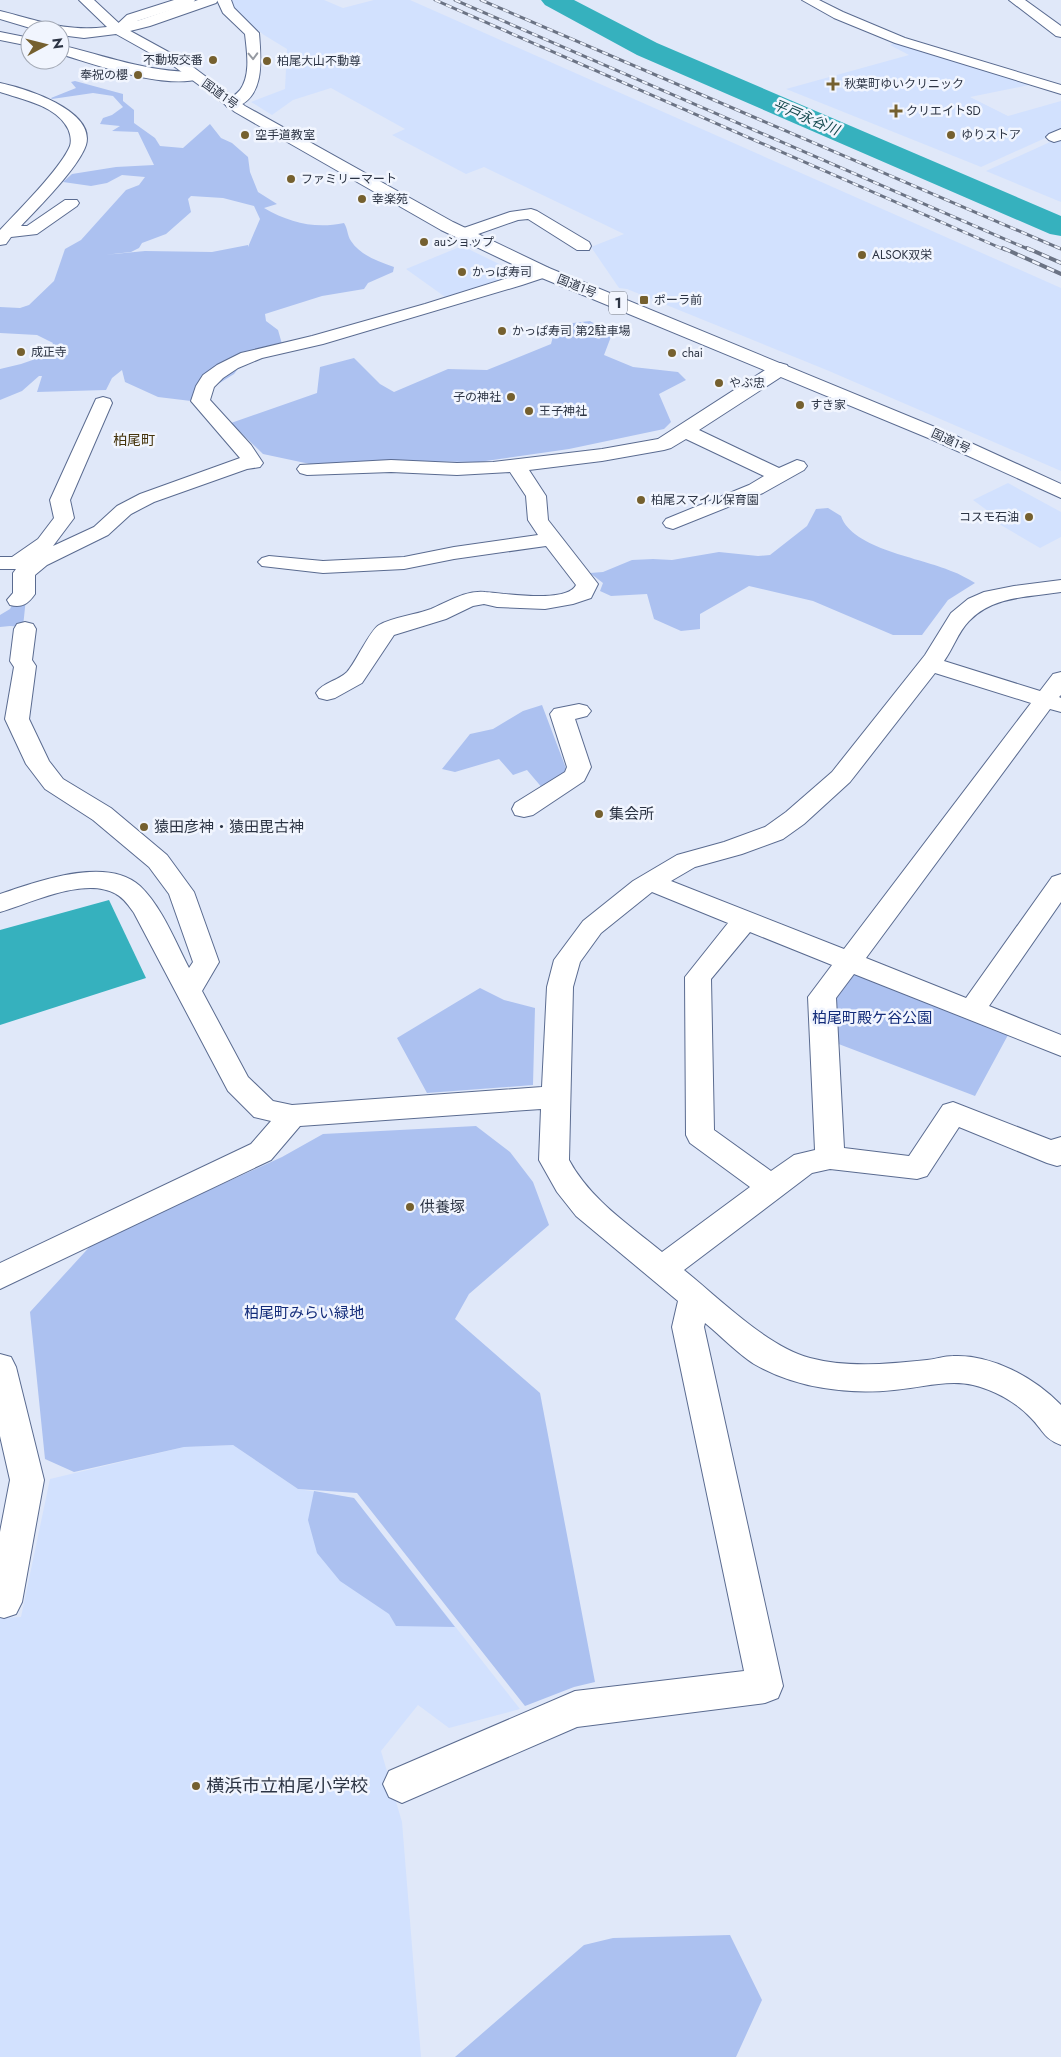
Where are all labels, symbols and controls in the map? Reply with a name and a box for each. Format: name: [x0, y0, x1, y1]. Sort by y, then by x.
north arrow: [20, 20, 70, 70]
text: N: [47, 37, 69, 50]
place label: 不動坂交番: [143, 51, 203, 69]
place label: 柏尾大山不動尊: [277, 52, 361, 70]
one-way arrow: [247, 53, 258, 61]
marker: 不動坂交番: [207, 54, 219, 66]
marker: 柏尾大山不動尊: [261, 55, 273, 67]
place label: 奉祝の櫻: [80, 66, 128, 84]
marker: 奉祝の櫻: [132, 69, 144, 81]
street label: 国道1号: [198, 75, 242, 113]
place label: 秋葉町ゆいクリニック: [844, 75, 964, 93]
marker: 秋葉町ゆいクリニック: [826, 77, 840, 91]
water label: 平戸永谷川: [770, 94, 844, 141]
place label: クリエイトSD: [906, 102, 981, 120]
marker: クリエイトSD: [890, 105, 902, 117]
place label: 空手道教室: [255, 126, 315, 144]
place label: ゆりストア: [961, 126, 1021, 144]
marker: 空手道教室: [239, 129, 251, 141]
marker: ゆりストア: [945, 129, 957, 141]
place label: ファミリーマート: [301, 170, 397, 188]
marker: ファミリーマート: [285, 173, 297, 185]
place label: 幸楽苑: [372, 190, 408, 208]
marker: 幸楽苑: [356, 193, 368, 205]
place label: auショップ: [434, 233, 494, 251]
marker: auショップ: [418, 236, 430, 248]
place label: ALSOK双栄: [872, 246, 932, 264]
marker: ALSOK双栄: [856, 249, 868, 261]
place label: かっぱ寿司: [472, 263, 532, 281]
marker: かっぱ寿司: [456, 266, 468, 278]
street label: 国道1号: [554, 270, 600, 302]
place label: ポーラ前: [654, 291, 702, 309]
road number: 1: [609, 292, 627, 314]
marker: ポーラ前: [638, 294, 650, 306]
place label: かっぱ寿司 第2駐車場: [512, 322, 630, 340]
marker: かっぱ寿司 第2駐車場: [496, 325, 508, 337]
place label: 成正寺: [31, 343, 67, 361]
place label: chai: [682, 344, 703, 362]
marker: 成正寺: [15, 346, 27, 358]
marker: chai: [666, 347, 678, 359]
place label: やぶ忠: [729, 374, 765, 392]
marker: やぶ忠: [713, 377, 725, 389]
place label: 子の神社: [453, 388, 501, 406]
marker: 子の神社: [505, 391, 517, 403]
place label: すき家: [810, 396, 846, 414]
marker: すき家: [794, 399, 806, 411]
place label: 王子神社: [539, 402, 587, 420]
marker: 王子神社: [523, 405, 535, 417]
street label: 国道1号: [928, 424, 974, 458]
district label: 柏尾町: [113, 430, 155, 450]
place label: 柏尾スマイル保育園: [651, 491, 759, 509]
marker: 柏尾スマイル保育園: [635, 494, 647, 506]
place label: コスモ石油: [959, 508, 1019, 526]
marker: コスモ石油: [1023, 511, 1035, 523]
place label: 集会所: [609, 803, 654, 825]
marker: 集会所: [593, 808, 605, 820]
place label: 猿田彦神・猿田毘古神: [154, 816, 304, 838]
marker: 猿田彦神・猿田毘古神: [138, 821, 150, 833]
park label: 柏尾町殿ケ谷公園: [812, 1007, 932, 1029]
place label: 供養塚: [420, 1196, 465, 1218]
marker: 供養塚: [404, 1201, 416, 1213]
park label: 柏尾町みらい緑地: [244, 1302, 364, 1324]
place label: 横浜市立柏尾小学校: [206, 1773, 368, 1799]
marker: 横浜市立柏尾小学校: [190, 1780, 202, 1792]

